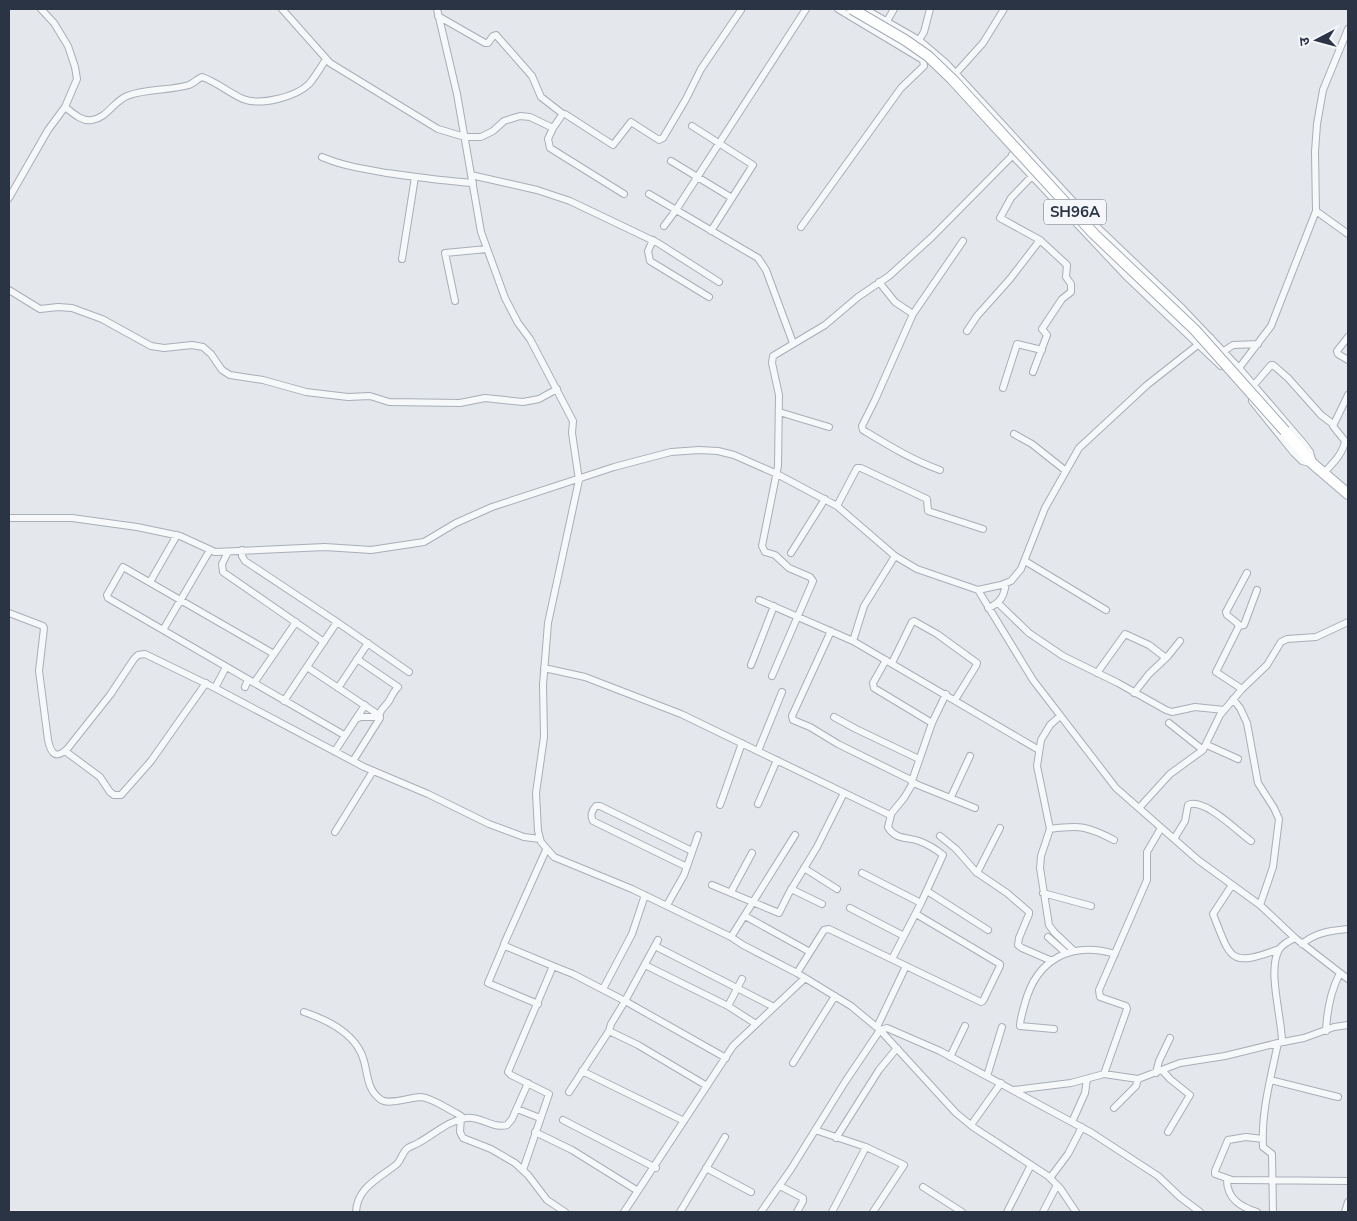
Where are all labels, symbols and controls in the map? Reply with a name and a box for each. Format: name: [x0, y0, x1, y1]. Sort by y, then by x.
north arrow: [1292, 15, 1342, 65]
text: उ: [1295, 35, 1314, 46]
road number: SH96A: [1044, 200, 1106, 224]

